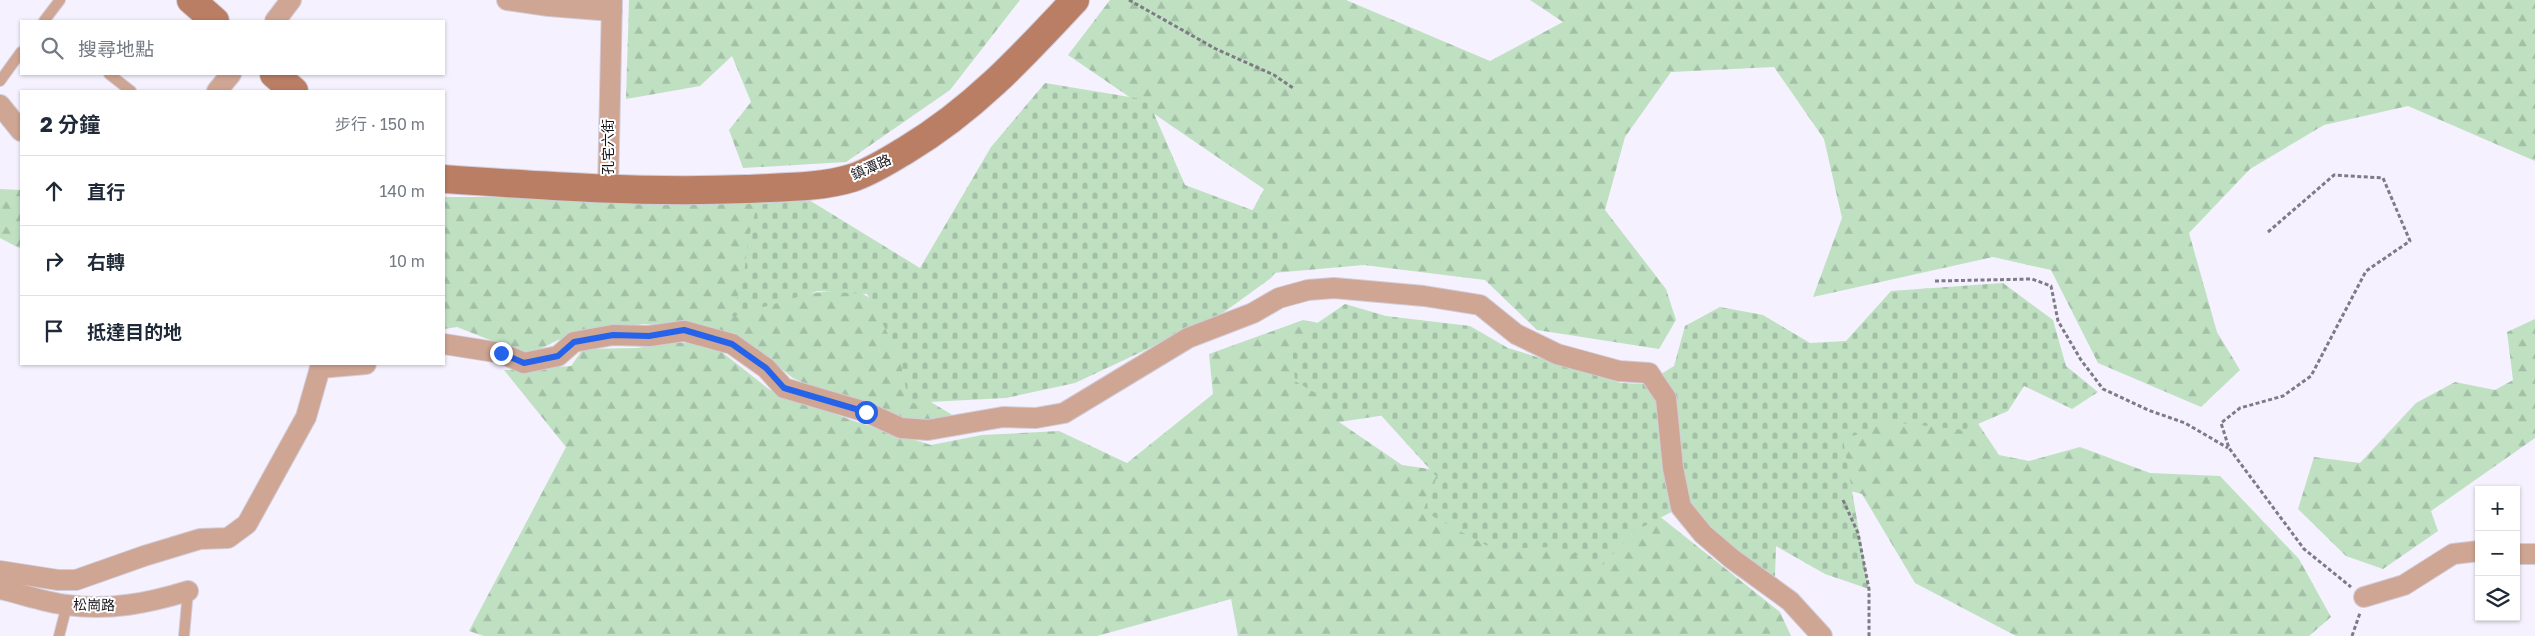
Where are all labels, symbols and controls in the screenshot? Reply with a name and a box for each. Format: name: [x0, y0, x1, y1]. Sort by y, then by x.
search box: [20, 20, 445, 75]
icon: search: [38, 34, 66, 62]
text: 搜尋地點: [78, 37, 154, 60]
text: 2 分鐘: [40, 111, 100, 137]
text: 步行 · 150 m: [335, 114, 425, 134]
street label: 孔宅六街: [599, 119, 616, 175]
street label: 鎮潭路: [848, 150, 893, 183]
icon: ahead: [40, 177, 68, 205]
text: 直行: [87, 180, 125, 203]
text: 140 m: [379, 181, 425, 201]
icon: right: [40, 247, 68, 275]
text: 右轉: [87, 250, 125, 273]
text: 10 m: [389, 251, 425, 271]
icon: arrive: [40, 317, 68, 345]
text: 抵達目的地: [87, 320, 182, 343]
route end: [490, 342, 513, 365]
route start: [855, 401, 878, 424]
map controls: [2475, 486, 2520, 621]
button: +: [2475, 486, 2520, 531]
button: −: [2475, 531, 2520, 576]
button: layers: [2475, 576, 2520, 621]
street label: 松崗路: [73, 596, 115, 613]

